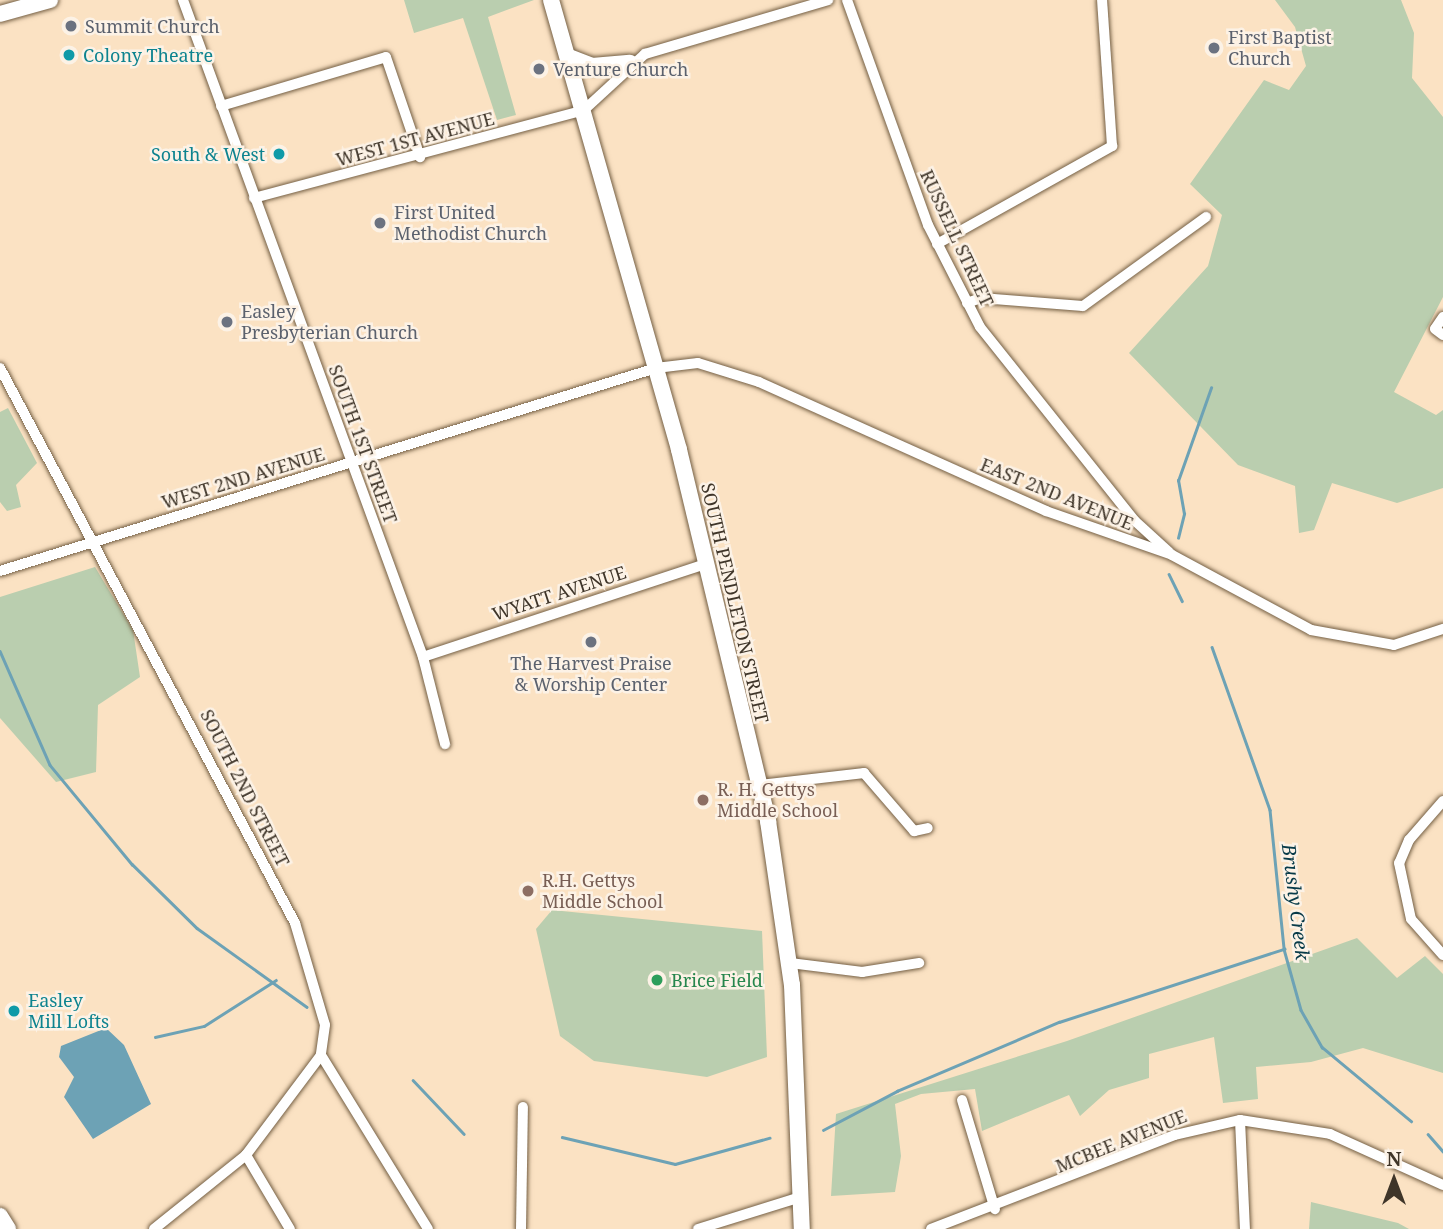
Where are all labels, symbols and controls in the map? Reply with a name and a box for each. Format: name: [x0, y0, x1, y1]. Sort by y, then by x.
place label: Summit Church: [85, 15, 220, 37]
marker: Summit Church: [63, 18, 79, 34]
place label: First Baptist Church: [1228, 27, 1331, 70]
marker: First Baptist Church: [1206, 40, 1222, 56]
place label: Colony Theatre: [83, 44, 213, 66]
marker: Colony Theatre: [61, 47, 77, 63]
place label: Venture Church: [553, 58, 689, 80]
marker: Venture Church: [531, 61, 547, 77]
street label: WEST 1ST AVENUE: [334, 107, 496, 171]
place label: South & West: [151, 143, 265, 165]
marker: South & West: [271, 146, 287, 162]
street label: RUSSELL STREET: [916, 166, 998, 310]
place label: First United Methodist Church: [394, 202, 547, 244]
marker: First United Methodist Church: [372, 215, 388, 231]
place label: Easley Presbyterian Church: [241, 301, 418, 344]
marker: Easley Presbyterian Church: [219, 314, 235, 330]
street label: SOUTH 1ST STREET: [324, 362, 402, 526]
street label: WEST 2ND AVENUE: [159, 443, 327, 513]
street label: EAST 2ND AVENUE: [977, 453, 1137, 535]
street label: SOUTH PENDLETON STREET: [697, 481, 773, 725]
street label: WYATT AVENUE: [489, 561, 629, 625]
marker: The Harvest Praise & Worship Center: [583, 634, 599, 650]
place label: The Harvest Praise & Worship Center: [510, 653, 672, 696]
street label: SOUTH 2ND STREET: [196, 706, 294, 870]
place label: R. H. Gettys Middle School: [717, 779, 838, 822]
marker: R. H. Gettys Middle School: [695, 792, 711, 808]
water label: Brushy Creek: [1277, 842, 1313, 962]
place label: R.H. Gettys Middle School: [542, 870, 663, 912]
marker: R.H. Gettys Middle School: [520, 883, 536, 899]
place label: Brice Field: [671, 969, 763, 991]
marker: Brice Field: [649, 972, 665, 988]
place label: Easley Mill Lofts: [28, 990, 109, 1032]
marker: Easley Mill Lofts: [6, 1003, 22, 1019]
street label: MCBEE AVENUE: [1052, 1105, 1190, 1177]
north arrow: [1359, 1145, 1429, 1215]
text: N: [1387, 1146, 1401, 1172]

